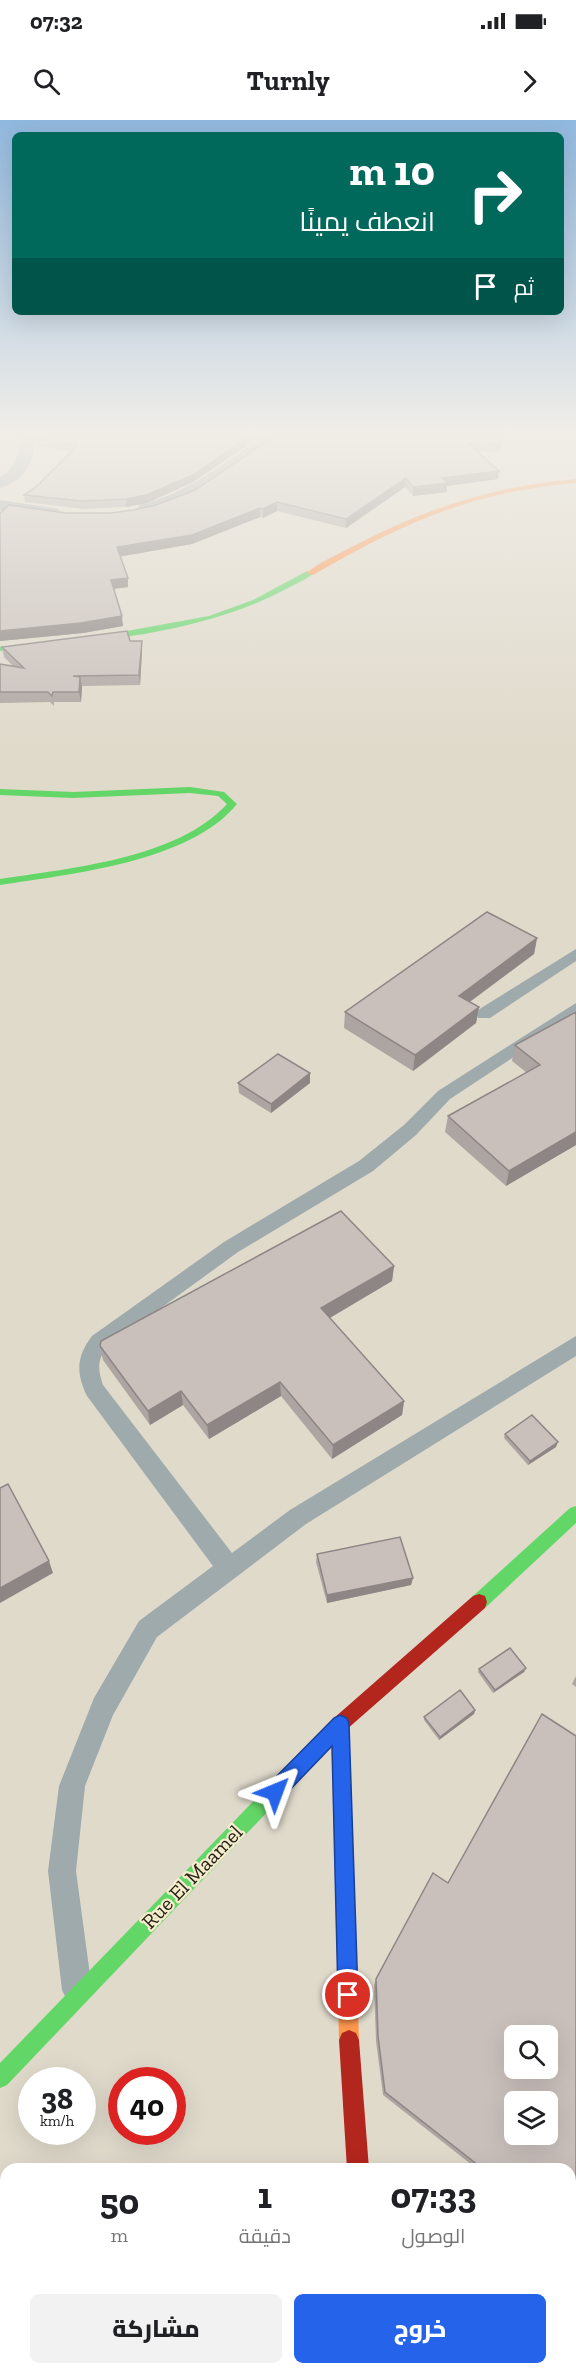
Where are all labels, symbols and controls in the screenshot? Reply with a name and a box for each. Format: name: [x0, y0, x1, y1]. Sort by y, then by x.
text: 07:32: [30, 8, 83, 35]
icon: search: [30, 65, 63, 98]
text: Turnly: [247, 65, 329, 97]
icon: forward: [513, 65, 546, 98]
text: 10 m: [349, 145, 435, 196]
icon: right: [456, 156, 534, 234]
text: انعطف يمينًا: [299, 206, 435, 238]
icon: arrive: [469, 270, 502, 303]
text: ثم: [514, 274, 534, 301]
position arrow: [243, 1760, 307, 1824]
street label: Rue El Maamel: [136, 1819, 248, 1934]
pin: [322, 1969, 373, 2020]
icon: arrive: [331, 1978, 364, 2011]
map controls: [504, 2025, 558, 2145]
button: search: [504, 2025, 558, 2079]
speed limit sign: 40: [108, 2067, 186, 2145]
text: 38: [41, 2081, 73, 2117]
button: layers: [504, 2091, 558, 2145]
text: km/h: [40, 2112, 74, 2130]
text: 1: [258, 2174, 272, 2217]
text: 07:33: [390, 2174, 476, 2217]
text: 50: [100, 2180, 139, 2223]
text: m: [111, 2223, 128, 2247]
text: دقيقة: [239, 2224, 291, 2248]
text: الوصول: [402, 2224, 465, 2248]
button: مشاركة: [30, 2294, 282, 2363]
button: خروج: [294, 2294, 546, 2363]

